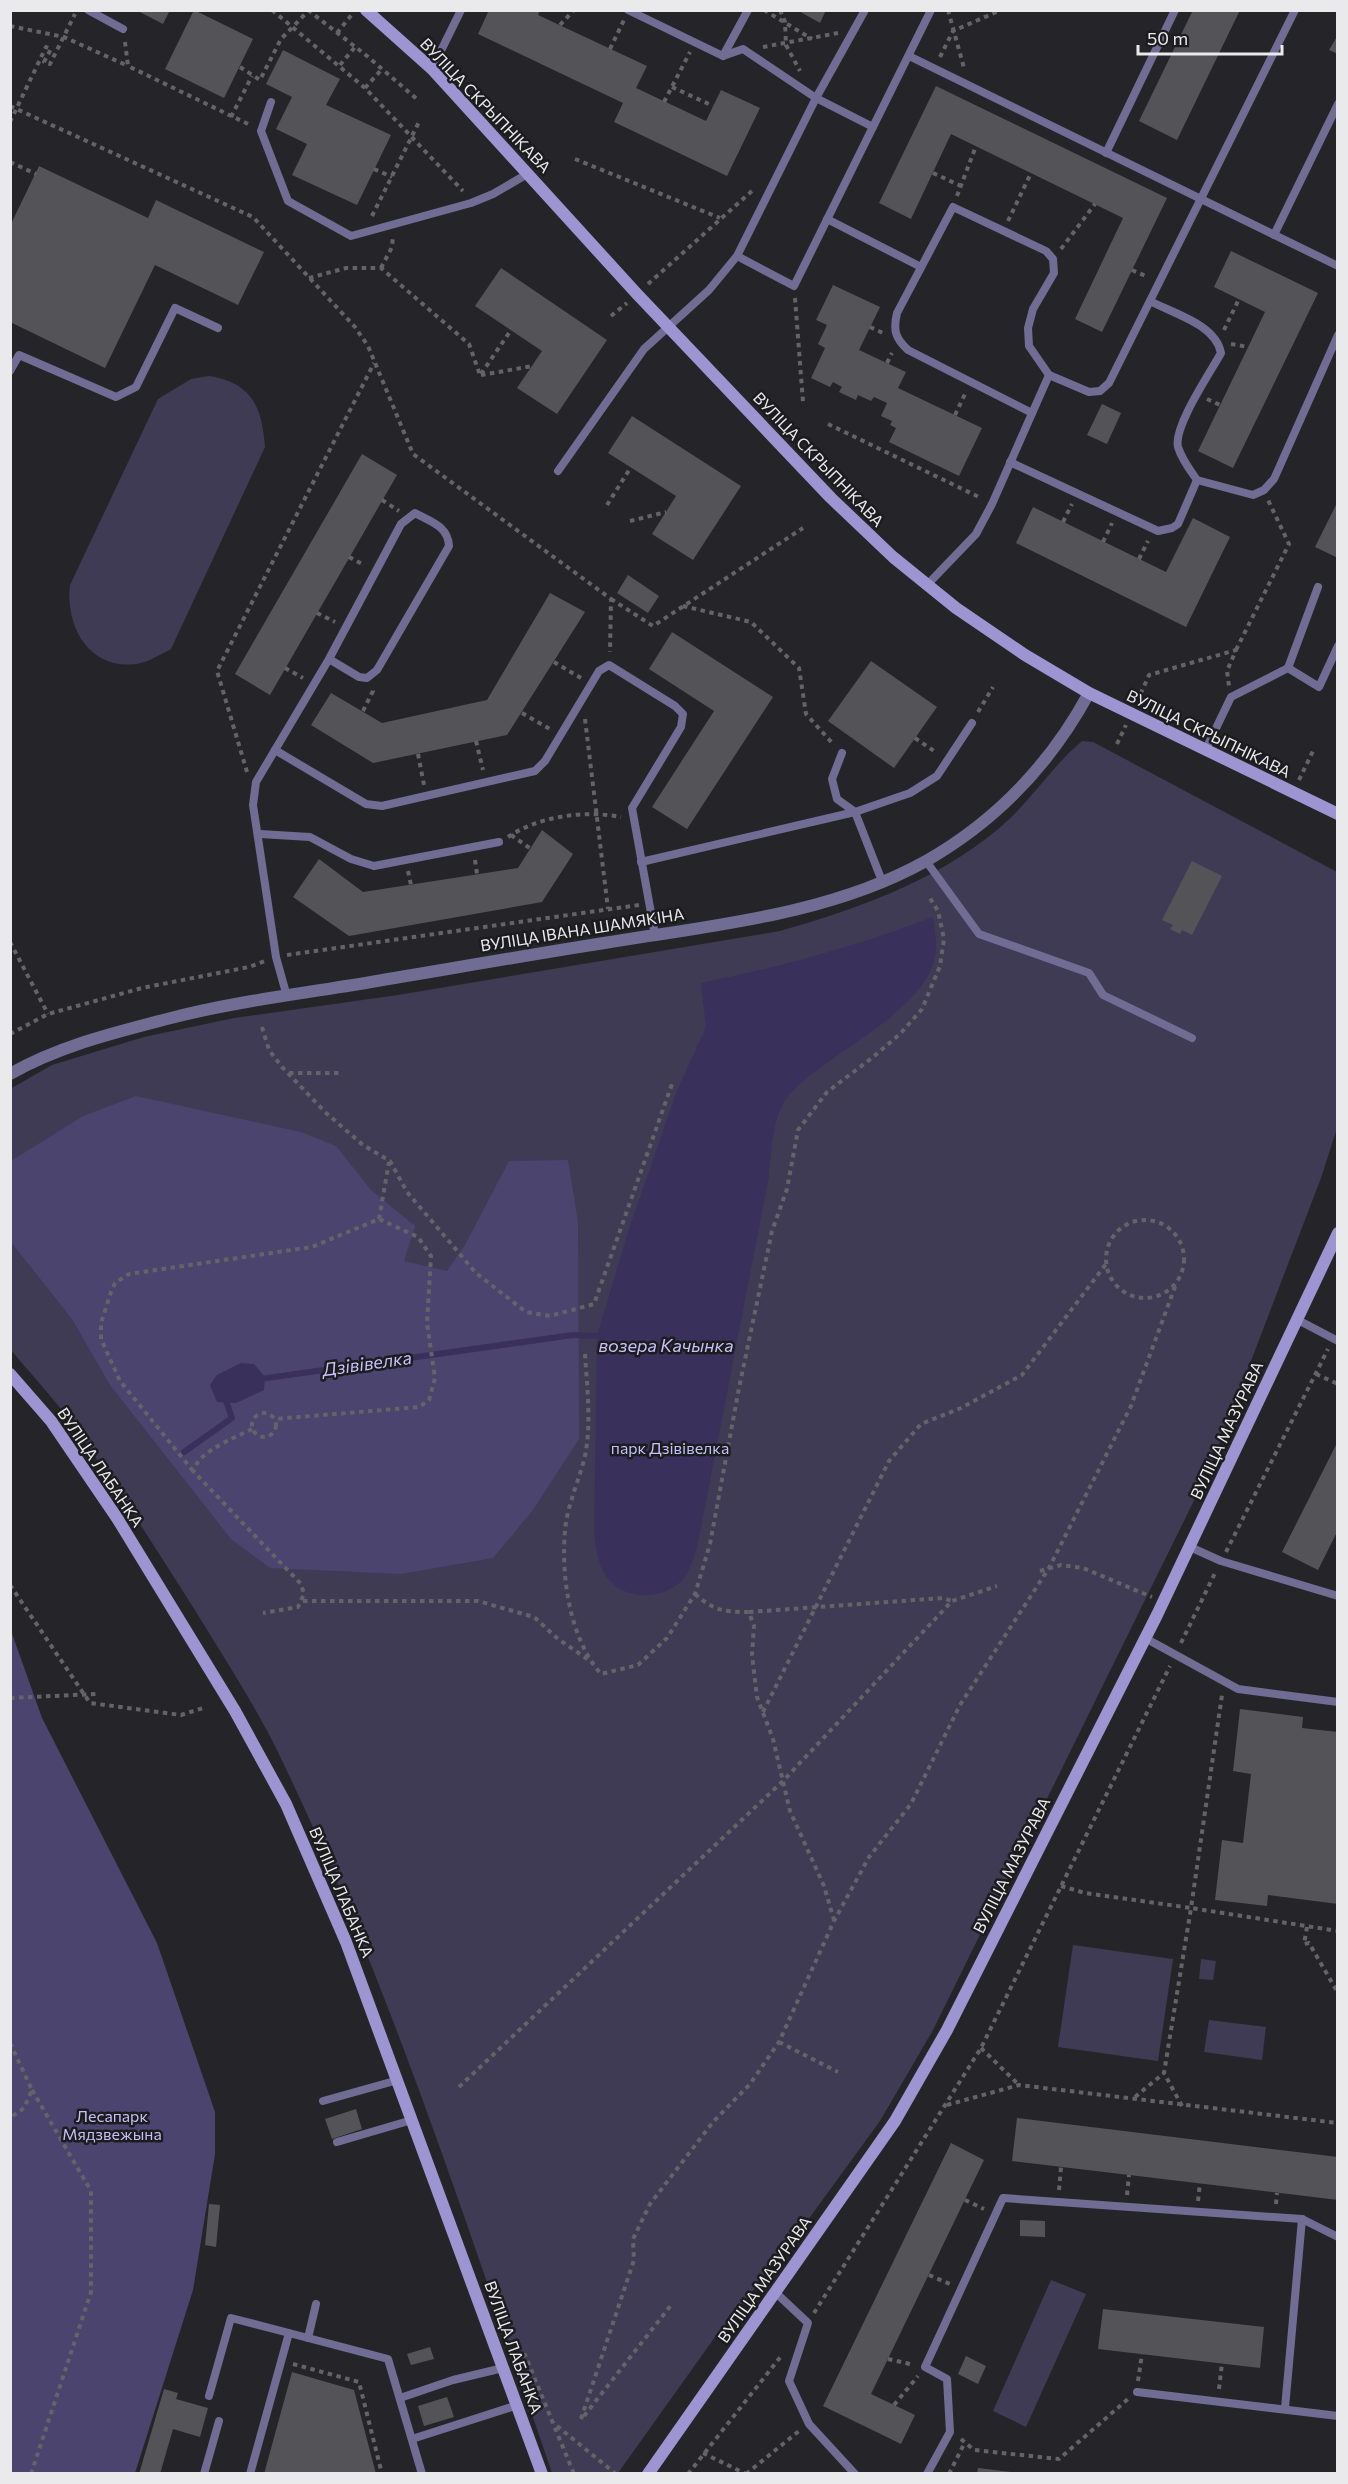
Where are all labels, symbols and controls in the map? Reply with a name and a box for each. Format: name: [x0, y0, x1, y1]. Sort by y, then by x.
scale bar: [1138, 18, 1282, 56]
text: 50 m: [1147, 27, 1188, 49]
street label: ВУЛІЦА СКРЫПНІКАВА: [417, 34, 555, 176]
street label: ВУЛІЦА СКРЫПНІКАВА: [750, 388, 888, 530]
street label: ВУЛІЦА СКРЫПНІКАВА: [1124, 685, 1294, 781]
street label: ВУЛІЦА ІВАНА ШАМЯКІНА: [479, 903, 685, 955]
water label: возера Качынка: [599, 1334, 734, 1356]
water label: Дзівівелка: [319, 1346, 413, 1380]
street label: ВУЛІЦА МАЗУРАВА: [1186, 1358, 1266, 1502]
street label: ВУЛІЦА ЛАБАНКА: [54, 1404, 148, 1530]
park label: парк Дзівівелка: [611, 1438, 729, 1457]
street label: ВУЛІЦА МАЗУРАВА: [969, 1794, 1053, 1936]
street label: ВУЛІЦА ЛАБАНКА: [306, 1824, 378, 1960]
park label: Лесапарк Мядзвежына: [62, 2106, 162, 2143]
street label: ВУЛІЦА МАЗУРАВА: [713, 2212, 815, 2346]
street label: ВУЛІЦА ЛАБАНКА: [481, 2278, 547, 2416]

